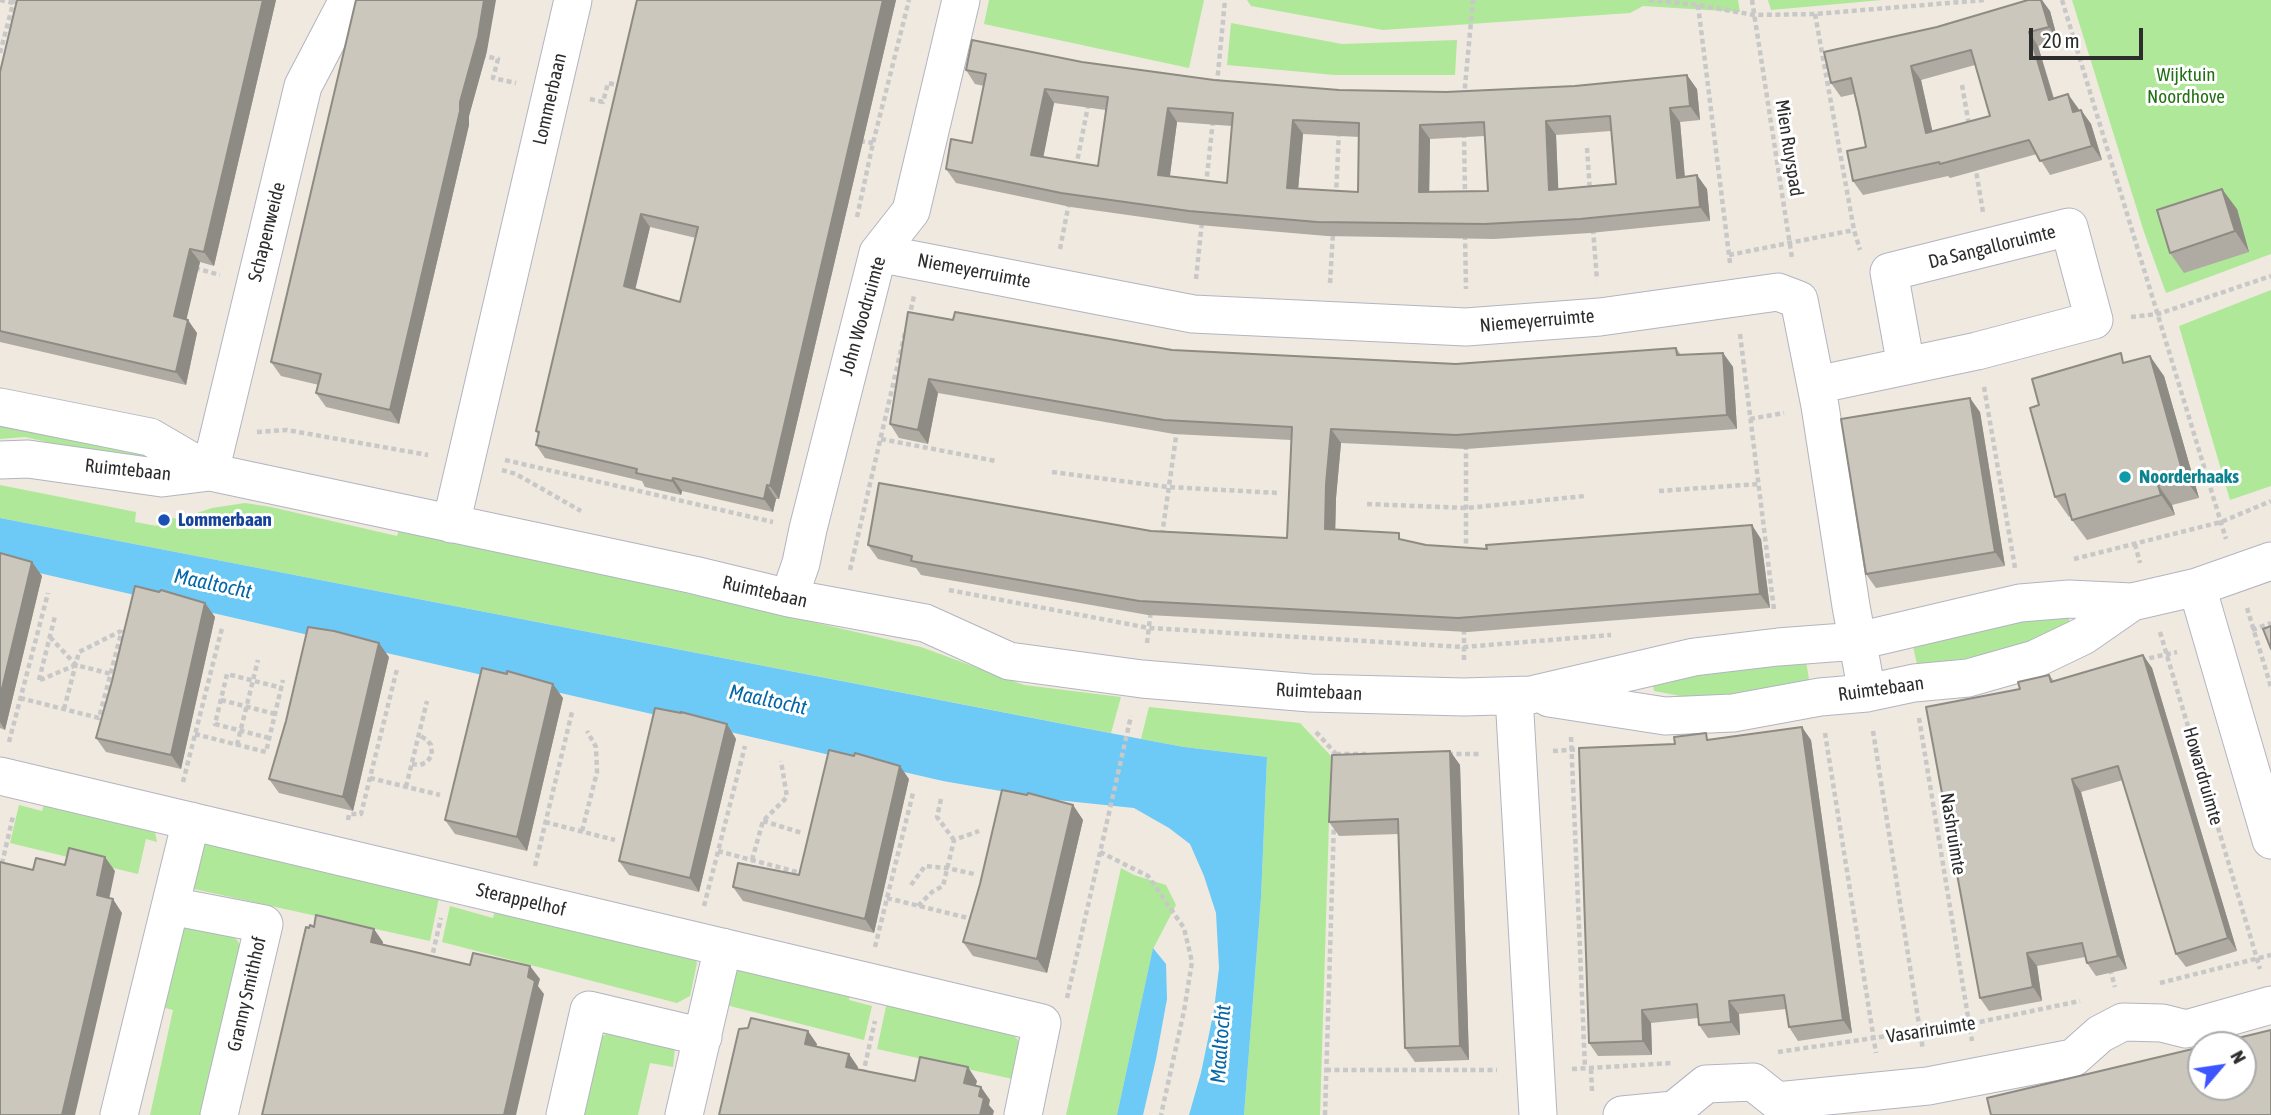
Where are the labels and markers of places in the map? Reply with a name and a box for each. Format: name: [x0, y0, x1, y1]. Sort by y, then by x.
place label: Noorderhaaks: [2139, 466, 2239, 488]
marker: Noorderhaaks: [2117, 469, 2133, 485]
place label: Lommerbaan: [178, 509, 272, 531]
marker: Lommerbaan: [156, 512, 172, 528]

